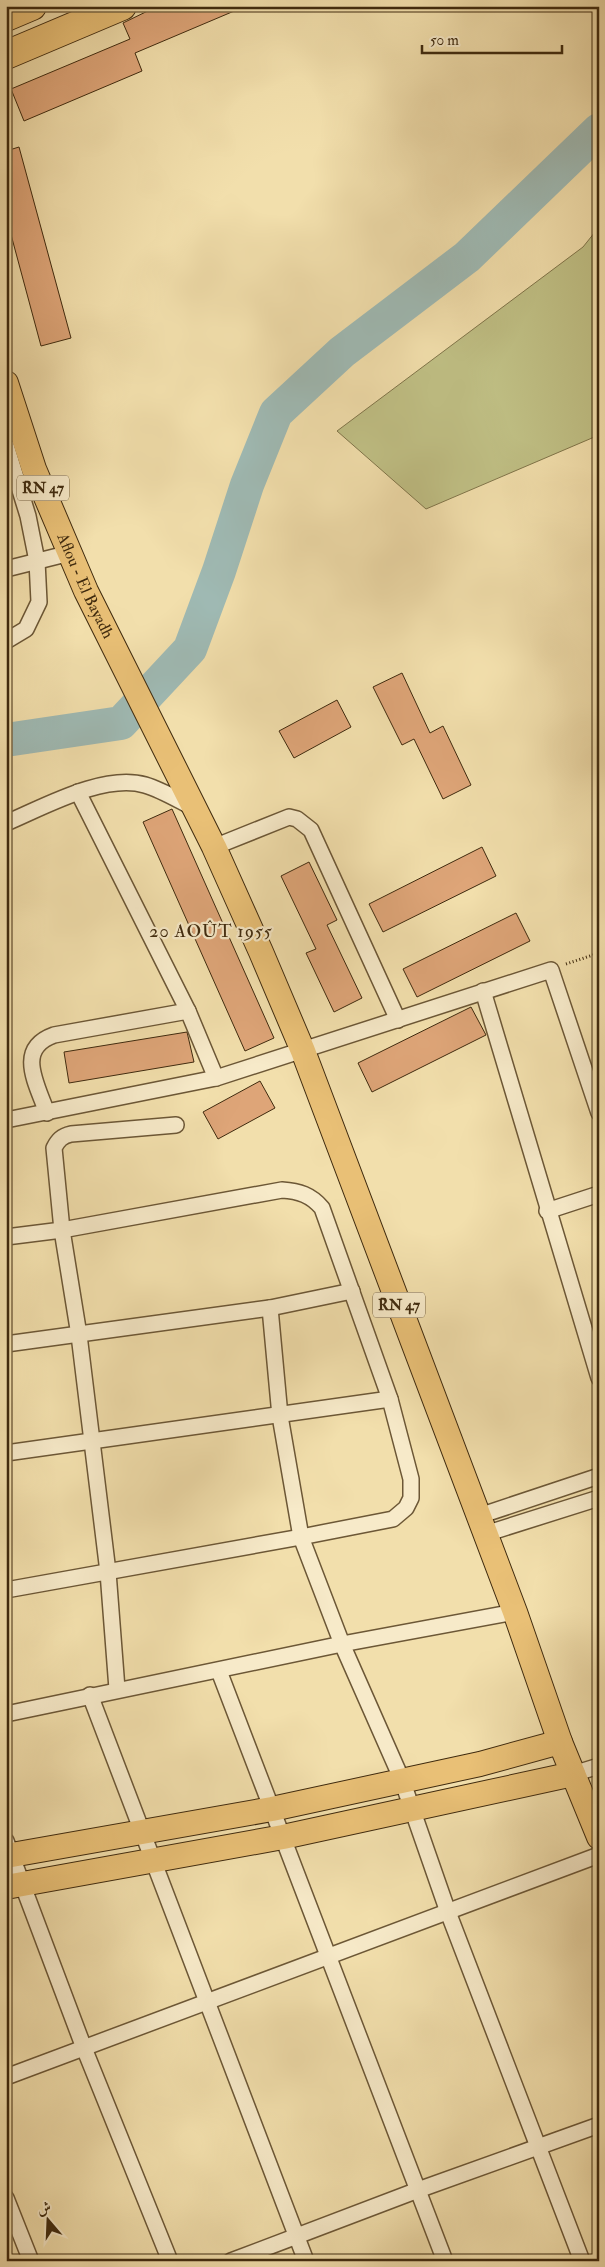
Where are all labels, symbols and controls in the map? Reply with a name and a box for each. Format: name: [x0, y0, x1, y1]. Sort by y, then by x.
scale bar: [422, 22, 562, 54]
text: 50 m: [430, 31, 459, 50]
road number: RN 47: [17, 476, 69, 500]
street label: Aflou - El Bayadh: [52, 529, 118, 642]
district label: 20 AOÛT 1955: [149, 920, 273, 943]
road number: RN 47: [373, 1292, 425, 1318]
north arrow: [22, 2194, 72, 2244]
text: ش: [35, 2198, 53, 2218]

